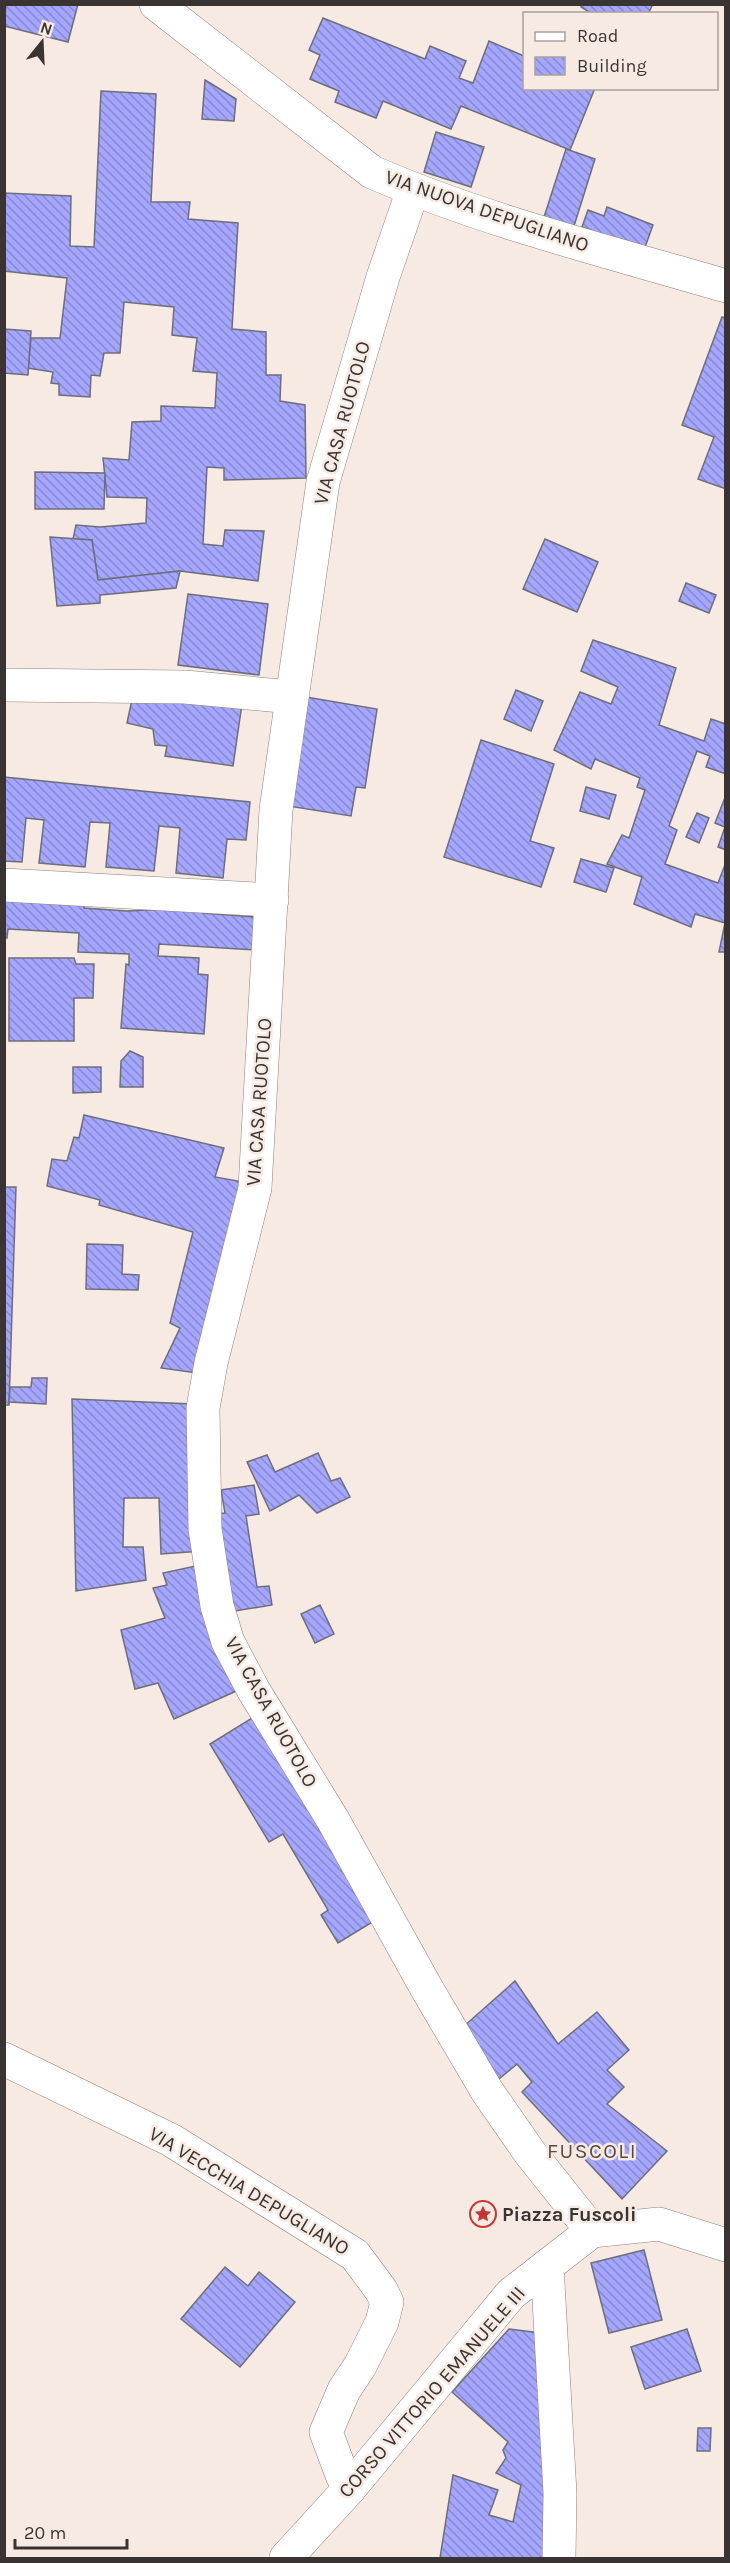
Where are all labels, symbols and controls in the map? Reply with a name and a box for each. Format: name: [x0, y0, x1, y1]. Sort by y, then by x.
north arrow: [12, 12, 72, 72]
legend: [523, 12, 718, 90]
text: N: [38, 17, 55, 39]
text: Road: [577, 25, 618, 47]
text: Building: [577, 55, 647, 77]
street label: VIA NUOVA DEPUGLIANO: [382, 165, 592, 257]
street label: VIA CASA RUOTOLO: [309, 339, 375, 507]
street label: VIA CASA RUOTOLO: [242, 1017, 276, 1187]
street label: VIA CASA RUOTOLO: [220, 1633, 322, 1791]
street label: VIA VECCHIA DEPUGLIANO: [145, 2122, 353, 2260]
district label: FUSCOLI: [547, 2139, 637, 2163]
place icon: Piazza Fuscoli: [468, 2199, 498, 2229]
place label: Piazza Fuscoli: [502, 2203, 637, 2226]
street label: CORSO VITTORIO EMANUELE III: [334, 2282, 530, 2502]
scale bar: [15, 2512, 128, 2550]
text: 20 m: [24, 2522, 66, 2544]

